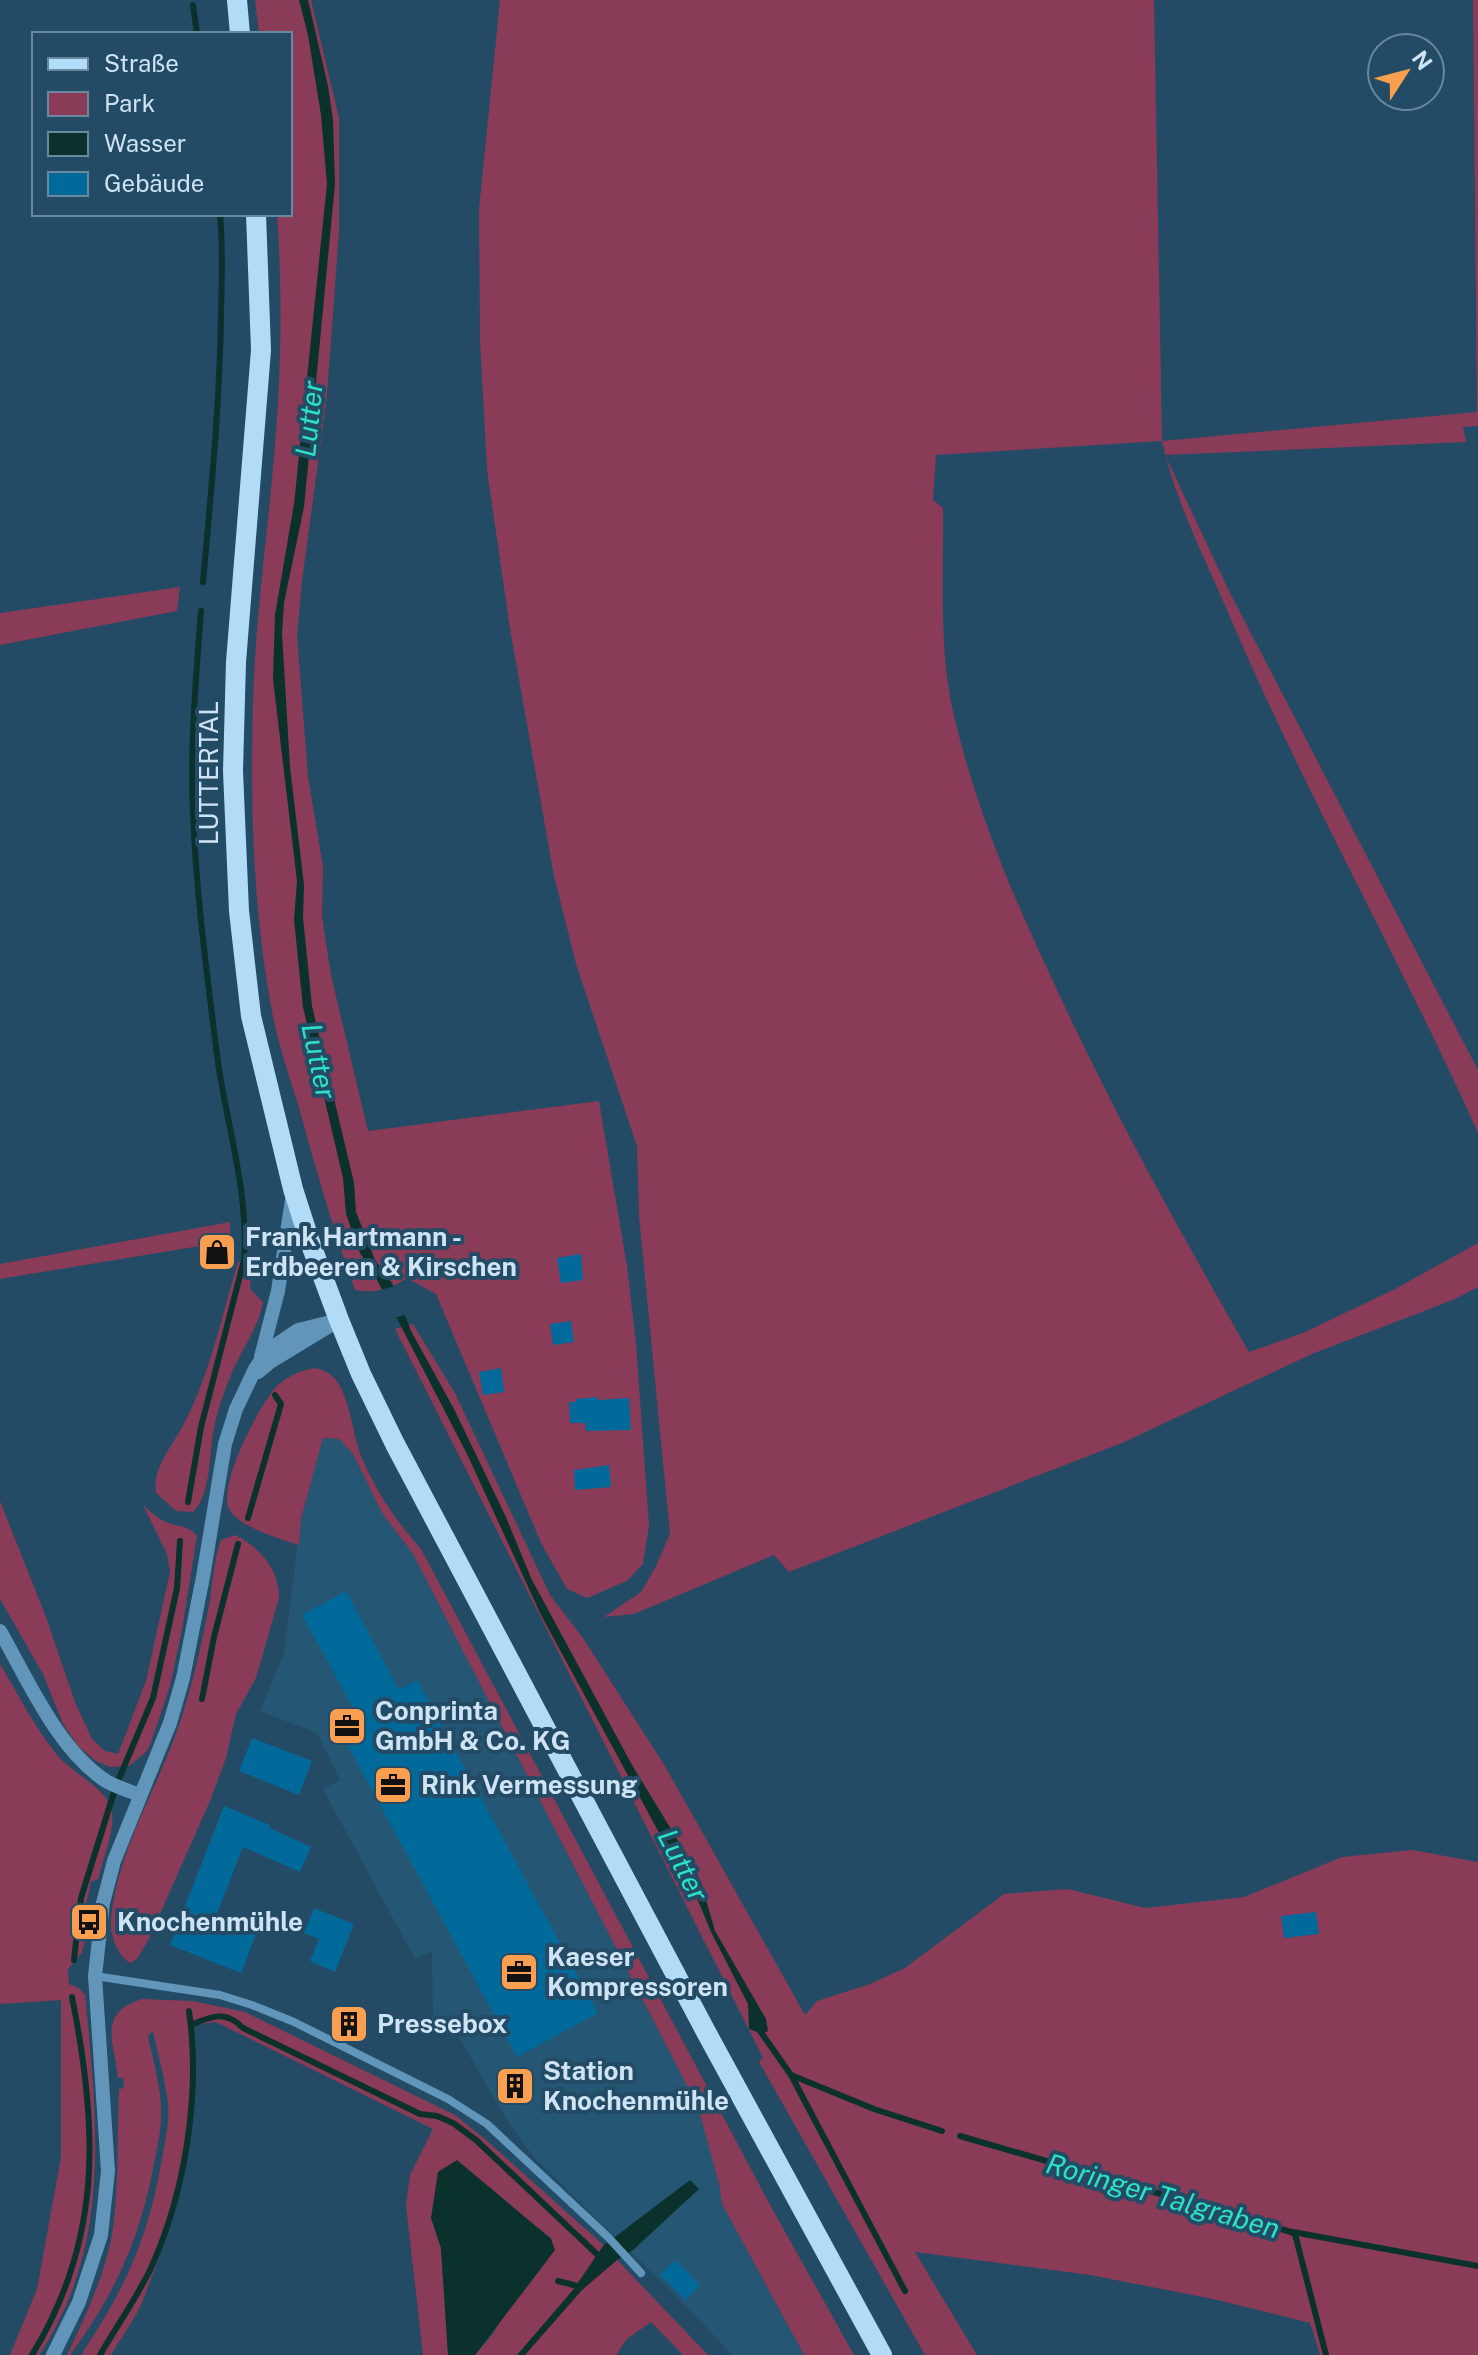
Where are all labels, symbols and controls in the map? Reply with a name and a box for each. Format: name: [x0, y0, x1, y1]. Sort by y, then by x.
legend: [32, 32, 292, 216]
north arrow: [1366, 32, 1446, 112]
text: N: [1407, 46, 1438, 75]
text: Straße: [104, 49, 179, 77]
text: Park: [104, 89, 155, 117]
text: Wasser: [104, 129, 186, 157]
text: Gebäude: [104, 169, 204, 197]
water label: Lutter: [288, 379, 329, 459]
street label: LUTTERTAL: [193, 701, 224, 845]
water label: Lutter: [295, 1020, 344, 1102]
place label: Frank Hartmann - Erdbeeren & Kirschen: [245, 1221, 517, 1282]
shop icon: Frank Hartmann - Erdbeeren & Kirschen: [196, 1231, 238, 1273]
place label: Conprinta GmbH & Co. KG: [375, 1695, 570, 1756]
office icon: Conprinta GmbH & Co. KG: [326, 1705, 368, 1747]
office icon: Rink Vermessung: [372, 1764, 414, 1806]
place label: Rink Vermessung: [421, 1769, 637, 1800]
water label: Lutter: [651, 1823, 716, 1907]
bus stop icon: Knochenmühle: [68, 1901, 110, 1943]
place label: Knochenmühle: [117, 1906, 303, 1937]
place label: Kaeser Kompressoren: [547, 1941, 728, 2002]
office icon: Kaeser Kompressoren: [498, 1951, 540, 1993]
building icon: Pressebox: [328, 2003, 370, 2045]
place label: Pressebox: [377, 2008, 507, 2039]
place label: Station Knochenmühle: [543, 2055, 729, 2116]
building icon: Station Knochenmühle: [494, 2065, 536, 2107]
water label: Roringer Talgraben: [1043, 2146, 1284, 2245]

